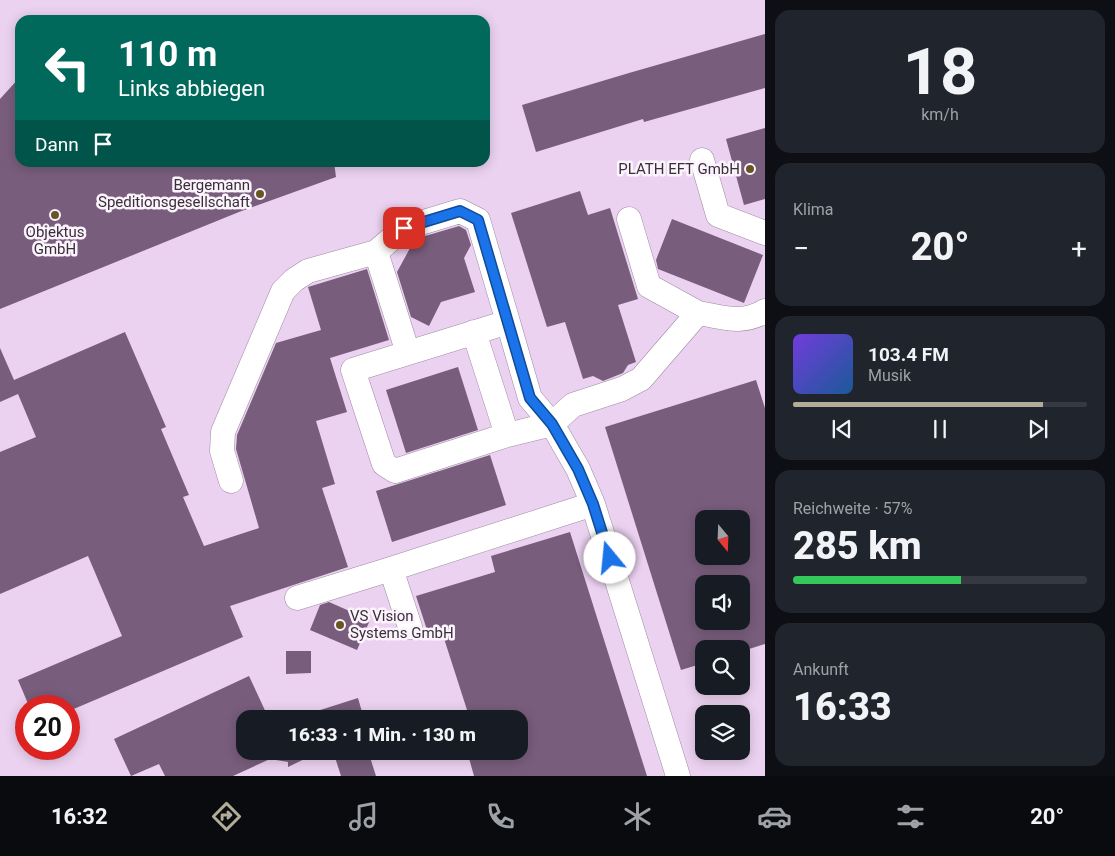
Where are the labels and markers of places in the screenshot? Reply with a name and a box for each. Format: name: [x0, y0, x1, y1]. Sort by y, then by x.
place label: PLATH EFT GmbH: [618, 160, 740, 178]
marker: PLATH EFT GmbH: [744, 163, 756, 175]
place label: Bergemann Speditionsgesellschaft: [98, 176, 250, 211]
marker: Bergemann Speditionsgesellschaft: [254, 188, 266, 200]
pin: [383, 207, 425, 249]
marker: Objektus GmbH: [49, 209, 61, 221]
place label: Objektus GmbH: [26, 223, 84, 258]
place label: VS Vision Systems GmbH: [350, 607, 454, 642]
marker: VS Vision Systems GmbH: [334, 619, 346, 631]

